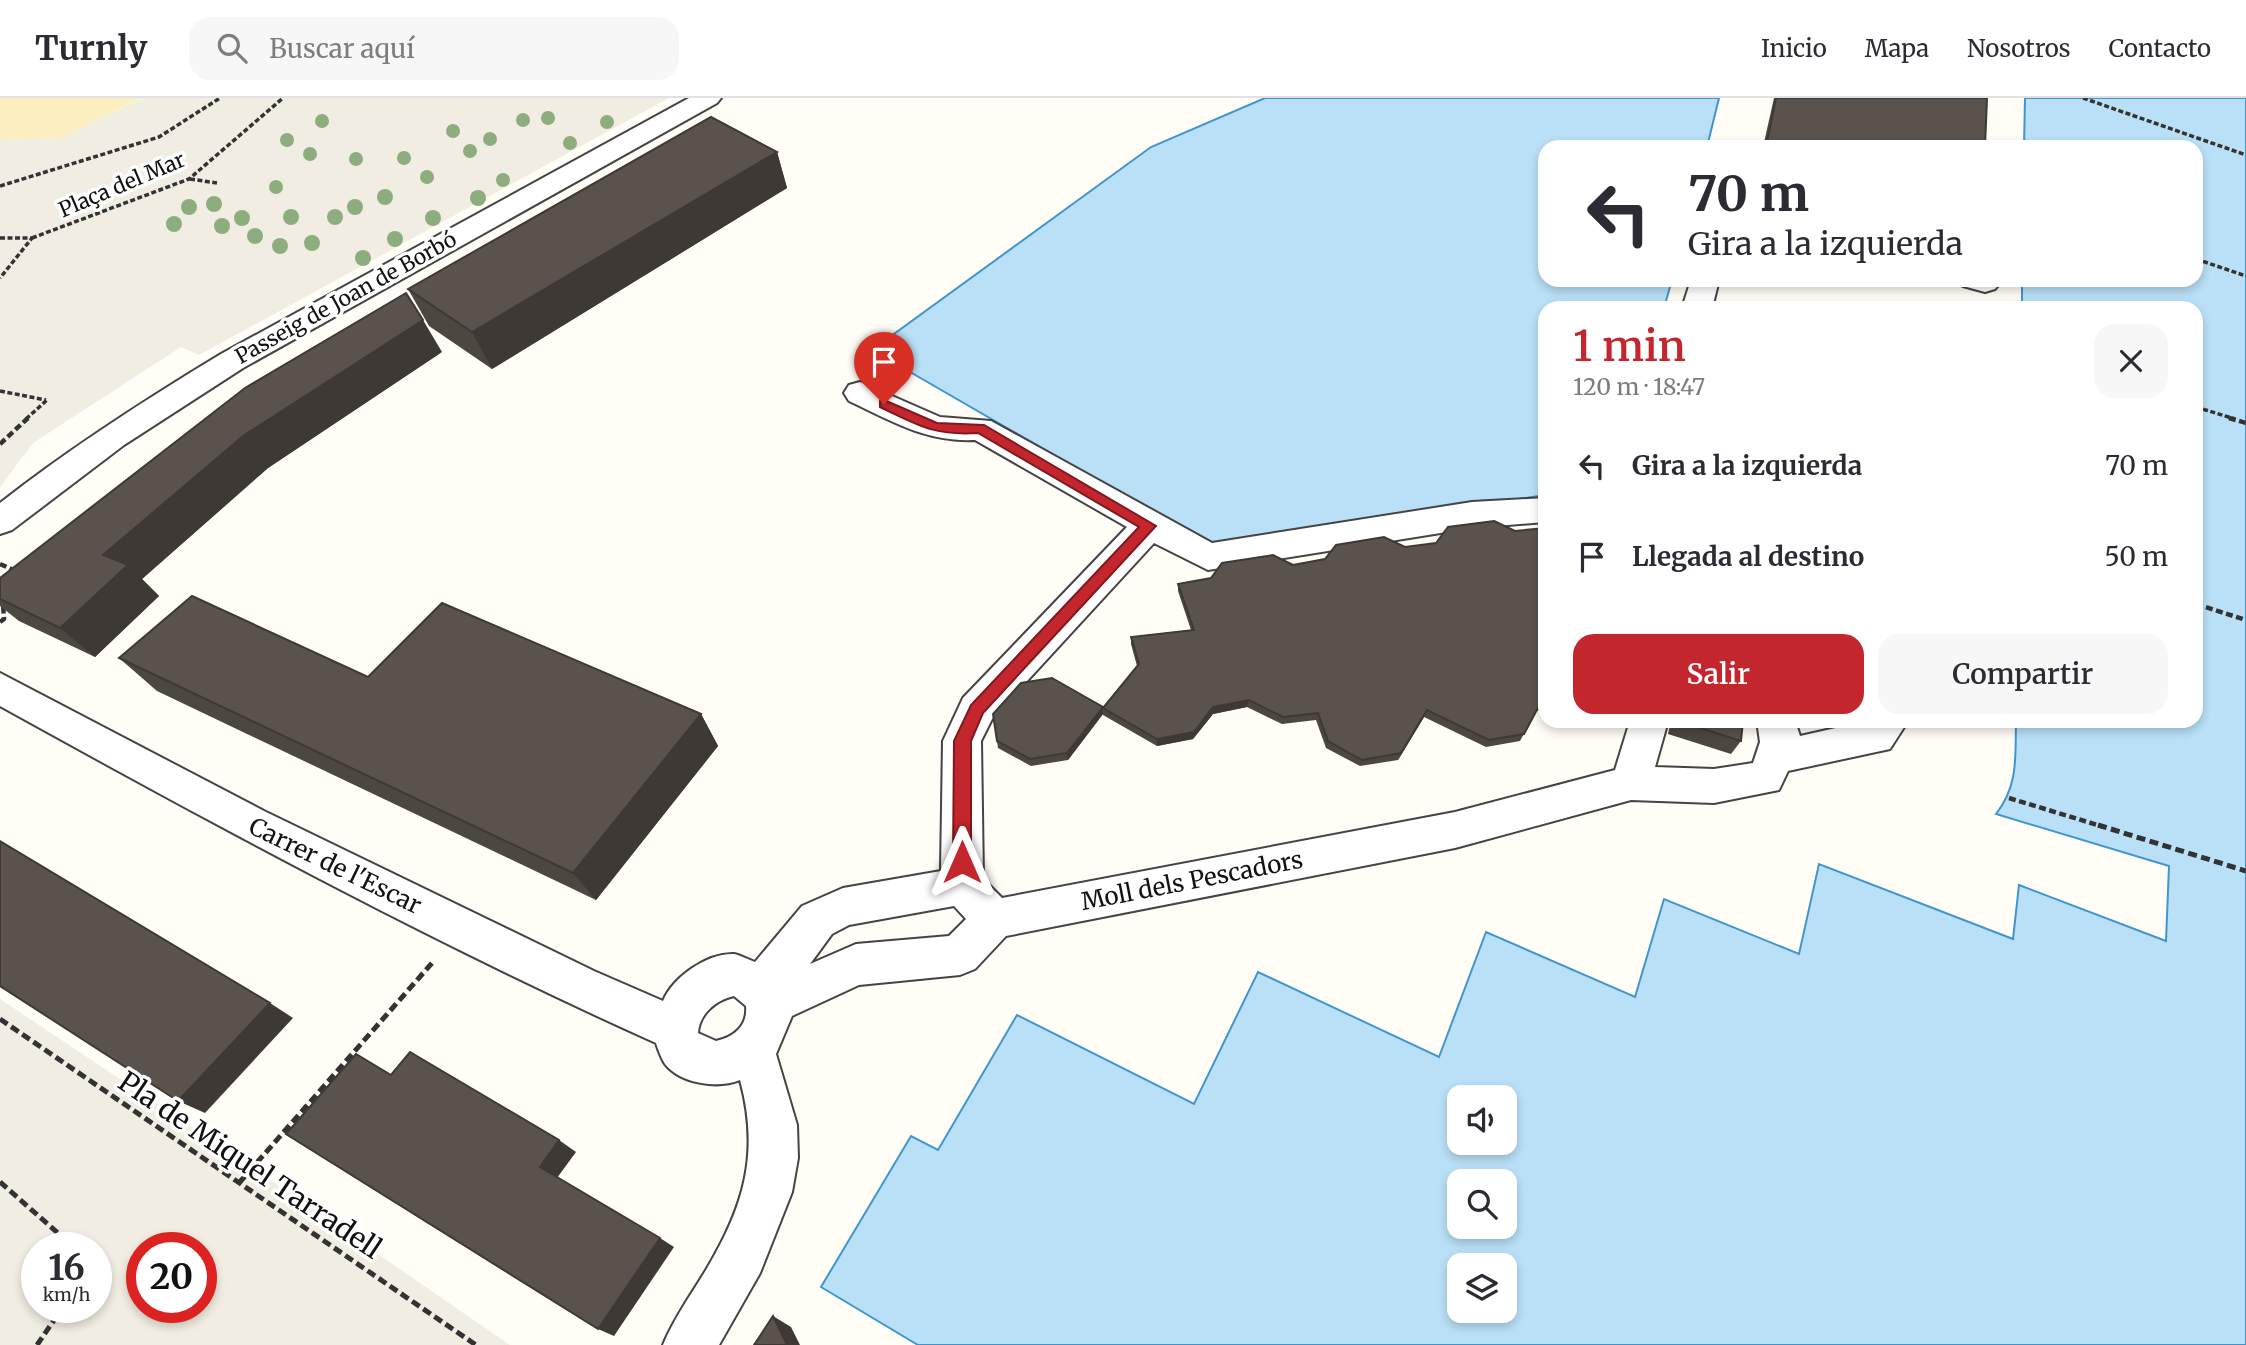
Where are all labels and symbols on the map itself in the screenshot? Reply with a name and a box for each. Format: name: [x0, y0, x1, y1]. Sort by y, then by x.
street label: Plaça del Mar: [55, 146, 189, 223]
street label: Passeig de Joan de Borbó: [230, 225, 461, 370]
pin: [854, 332, 914, 404]
street label: Carrer de l'Escar: [244, 810, 427, 921]
position arrow: [925, 825, 999, 899]
street label: Moll dels Pescadors: [1078, 844, 1306, 917]
street label: Pla de Miquel Tarradell: [111, 1063, 389, 1267]
speed limit sign: 20: [126, 1232, 217, 1323]

